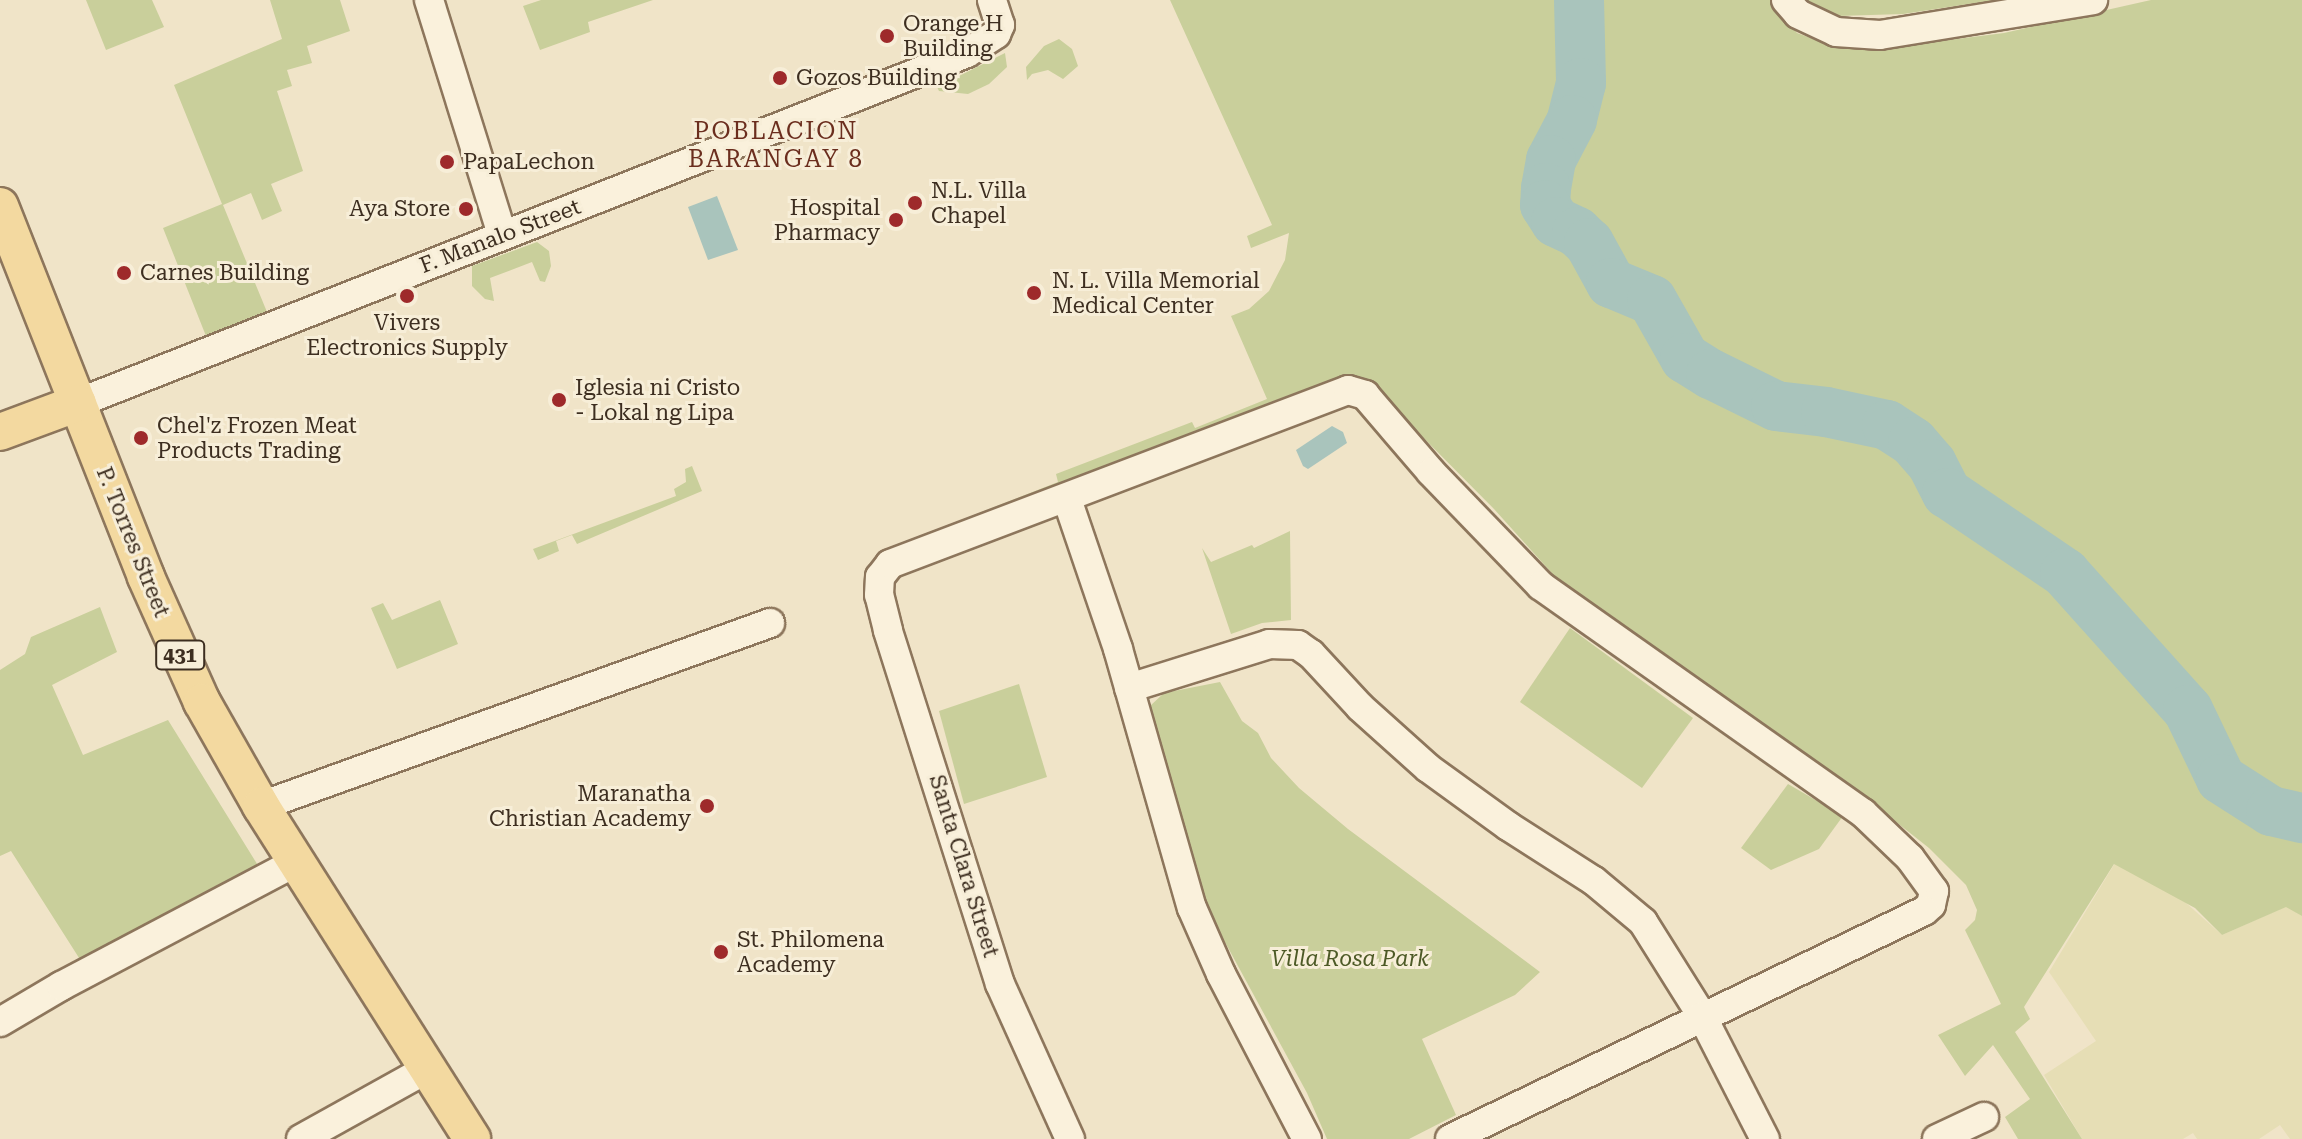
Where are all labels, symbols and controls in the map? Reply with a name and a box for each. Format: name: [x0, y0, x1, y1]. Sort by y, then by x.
place label: Orange H Building: [903, 10, 1003, 62]
marker: Orange H Building: [878, 27, 896, 45]
place label: Gozos Building: [796, 65, 957, 91]
marker: Gozos Building: [771, 69, 789, 87]
district label: POBLACION BARANGAY 8: [688, 118, 864, 174]
place label: PapaLechon: [463, 149, 595, 175]
marker: PapaLechon: [438, 153, 456, 171]
place label: N.L. Villa Chapel: [931, 177, 1026, 228]
street label: F. Manalo Street: [416, 193, 584, 279]
place label: Hospital Pharmacy: [774, 194, 880, 246]
marker: N.L. Villa Chapel: [906, 194, 924, 212]
place label: Aya Store: [349, 196, 450, 222]
marker: Aya Store: [457, 200, 475, 218]
marker: Hospital Pharmacy: [887, 211, 905, 229]
place label: Carnes Building: [140, 260, 309, 286]
marker: Carnes Building: [115, 264, 133, 282]
place label: N. L. Villa Memorial Medical Center: [1052, 267, 1260, 318]
marker: N. L. Villa Memorial Medical Center: [1023, 282, 1045, 304]
marker: Vivers Electronics Supply: [398, 287, 416, 305]
place label: Vivers Electronics Supply: [306, 309, 508, 360]
place label: Iglesia ni Cristo - Lokal ng Lipa: [575, 374, 740, 426]
marker: Iglesia ni Cristo - Lokal ng Lipa: [550, 391, 568, 409]
place label: Chel'z Frozen Meat Products Trading: [157, 412, 357, 464]
marker: Chel'z Frozen Meat Products Trading: [132, 429, 150, 447]
street label: P. Torres Street: [91, 463, 175, 621]
road number: 431: [154, 639, 206, 671]
street label: Santa Clara Street: [924, 772, 1004, 960]
place label: Maranatha Christian Academy: [489, 780, 691, 832]
marker: Maranatha Christian Academy: [698, 797, 716, 815]
place label: St. Philomena Academy: [737, 926, 884, 978]
marker: St. Philomena Academy: [712, 943, 730, 961]
park label: Villa Rosa Park: [1271, 946, 1429, 972]

